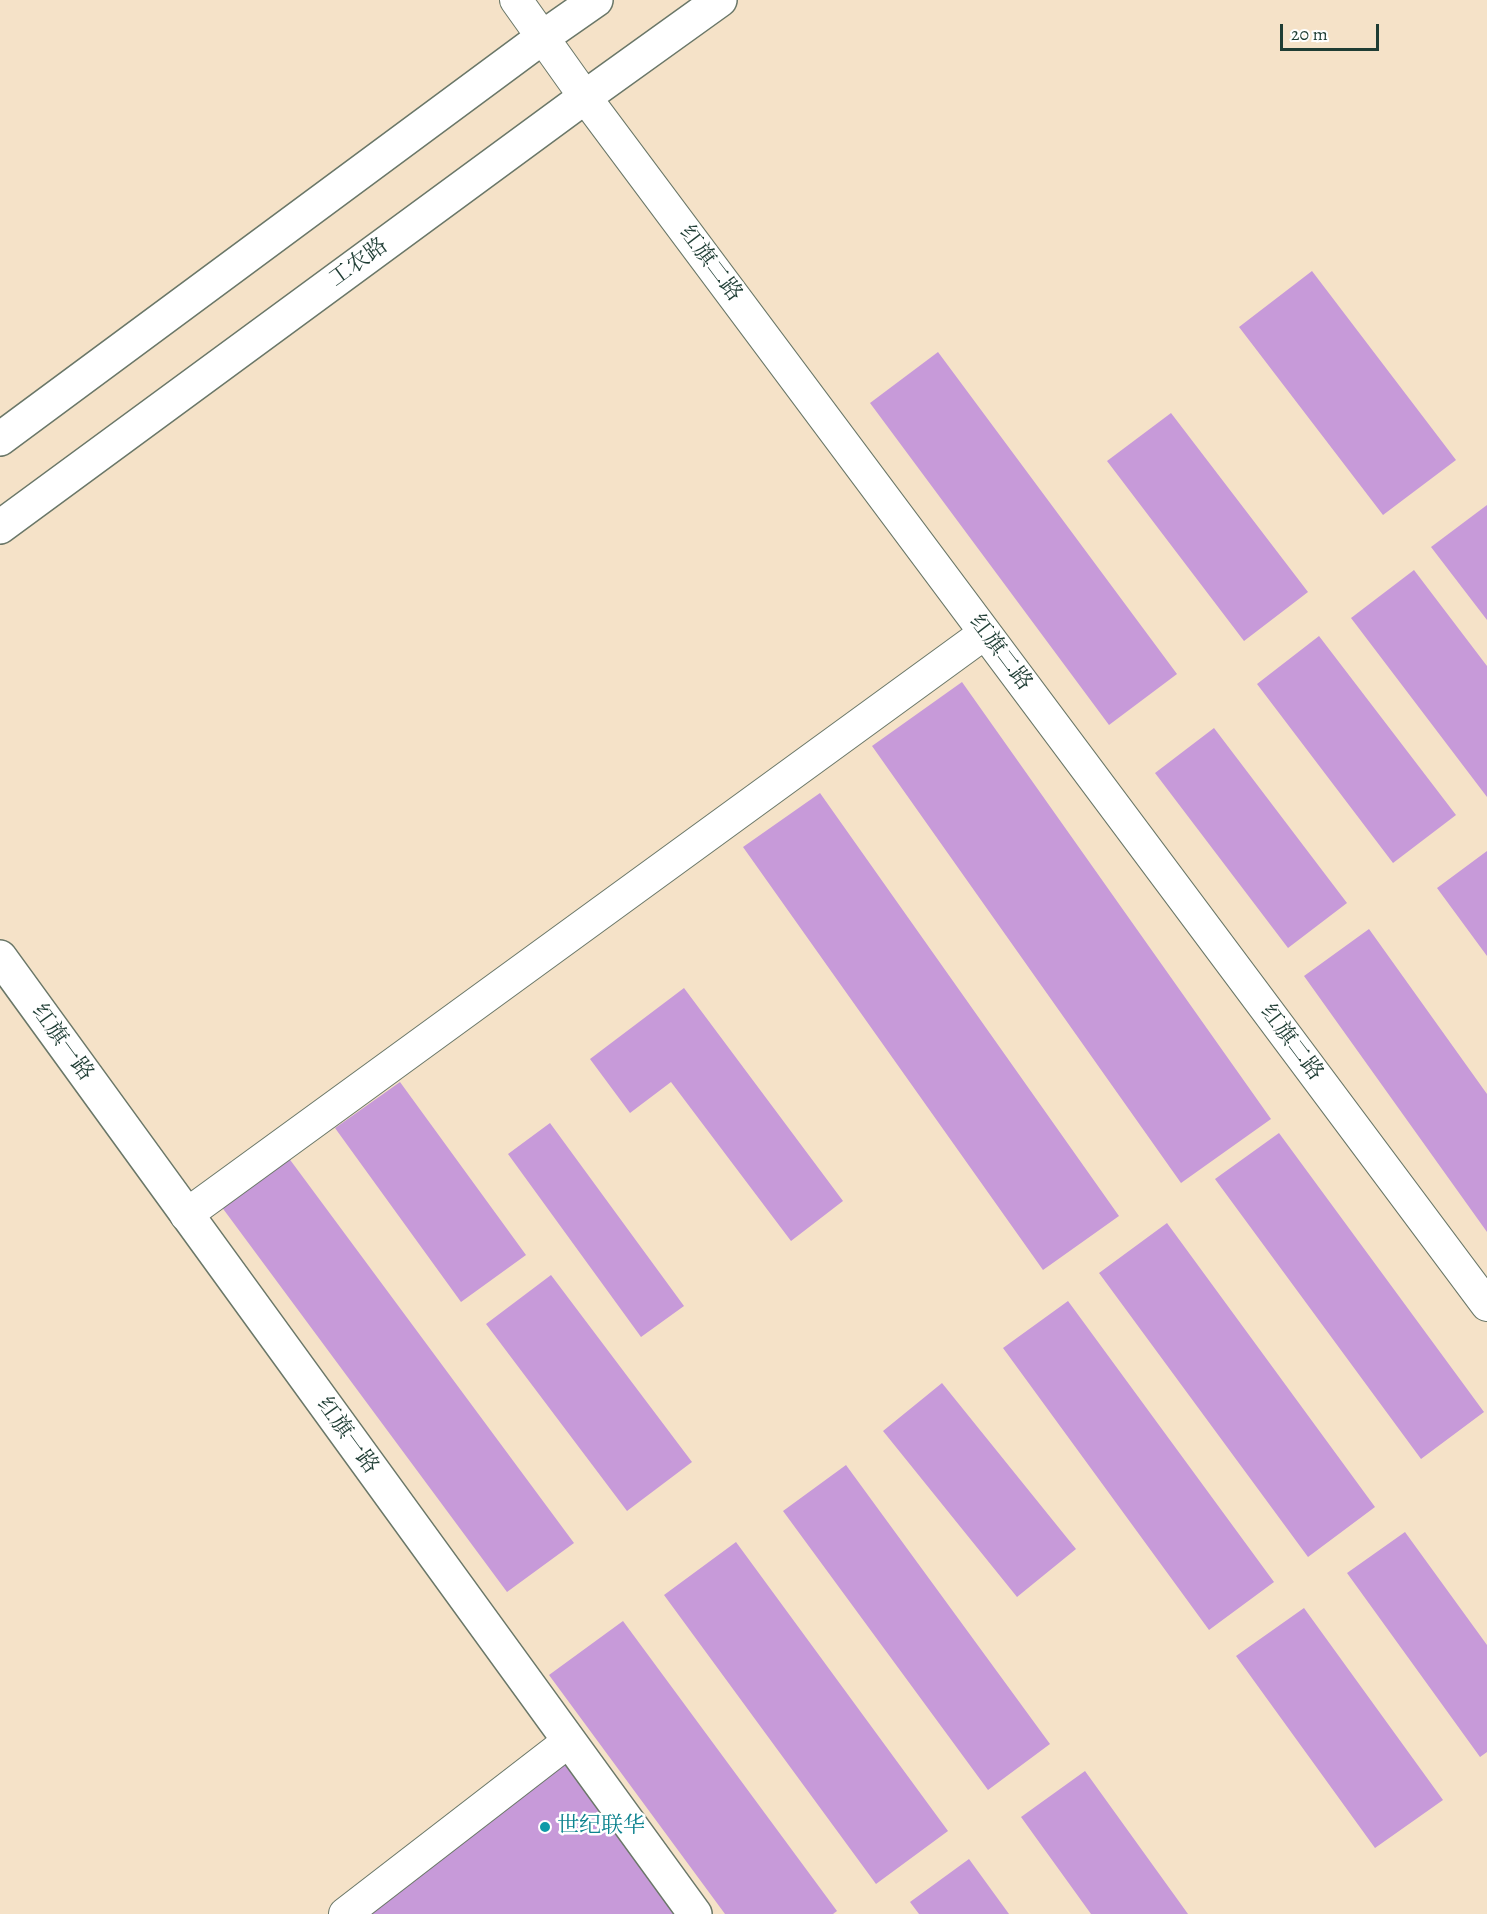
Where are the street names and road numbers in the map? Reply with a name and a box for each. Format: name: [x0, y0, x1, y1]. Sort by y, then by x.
street label: 红旗二路: [673, 221, 747, 307]
street label: 工农路: [325, 233, 393, 293]
street label: 红旗二路: [963, 610, 1037, 696]
street label: 红旗一路: [25, 1000, 99, 1086]
street label: 红旗二路: [1254, 1000, 1328, 1086]
street label: 红旗一路: [310, 1393, 384, 1479]

